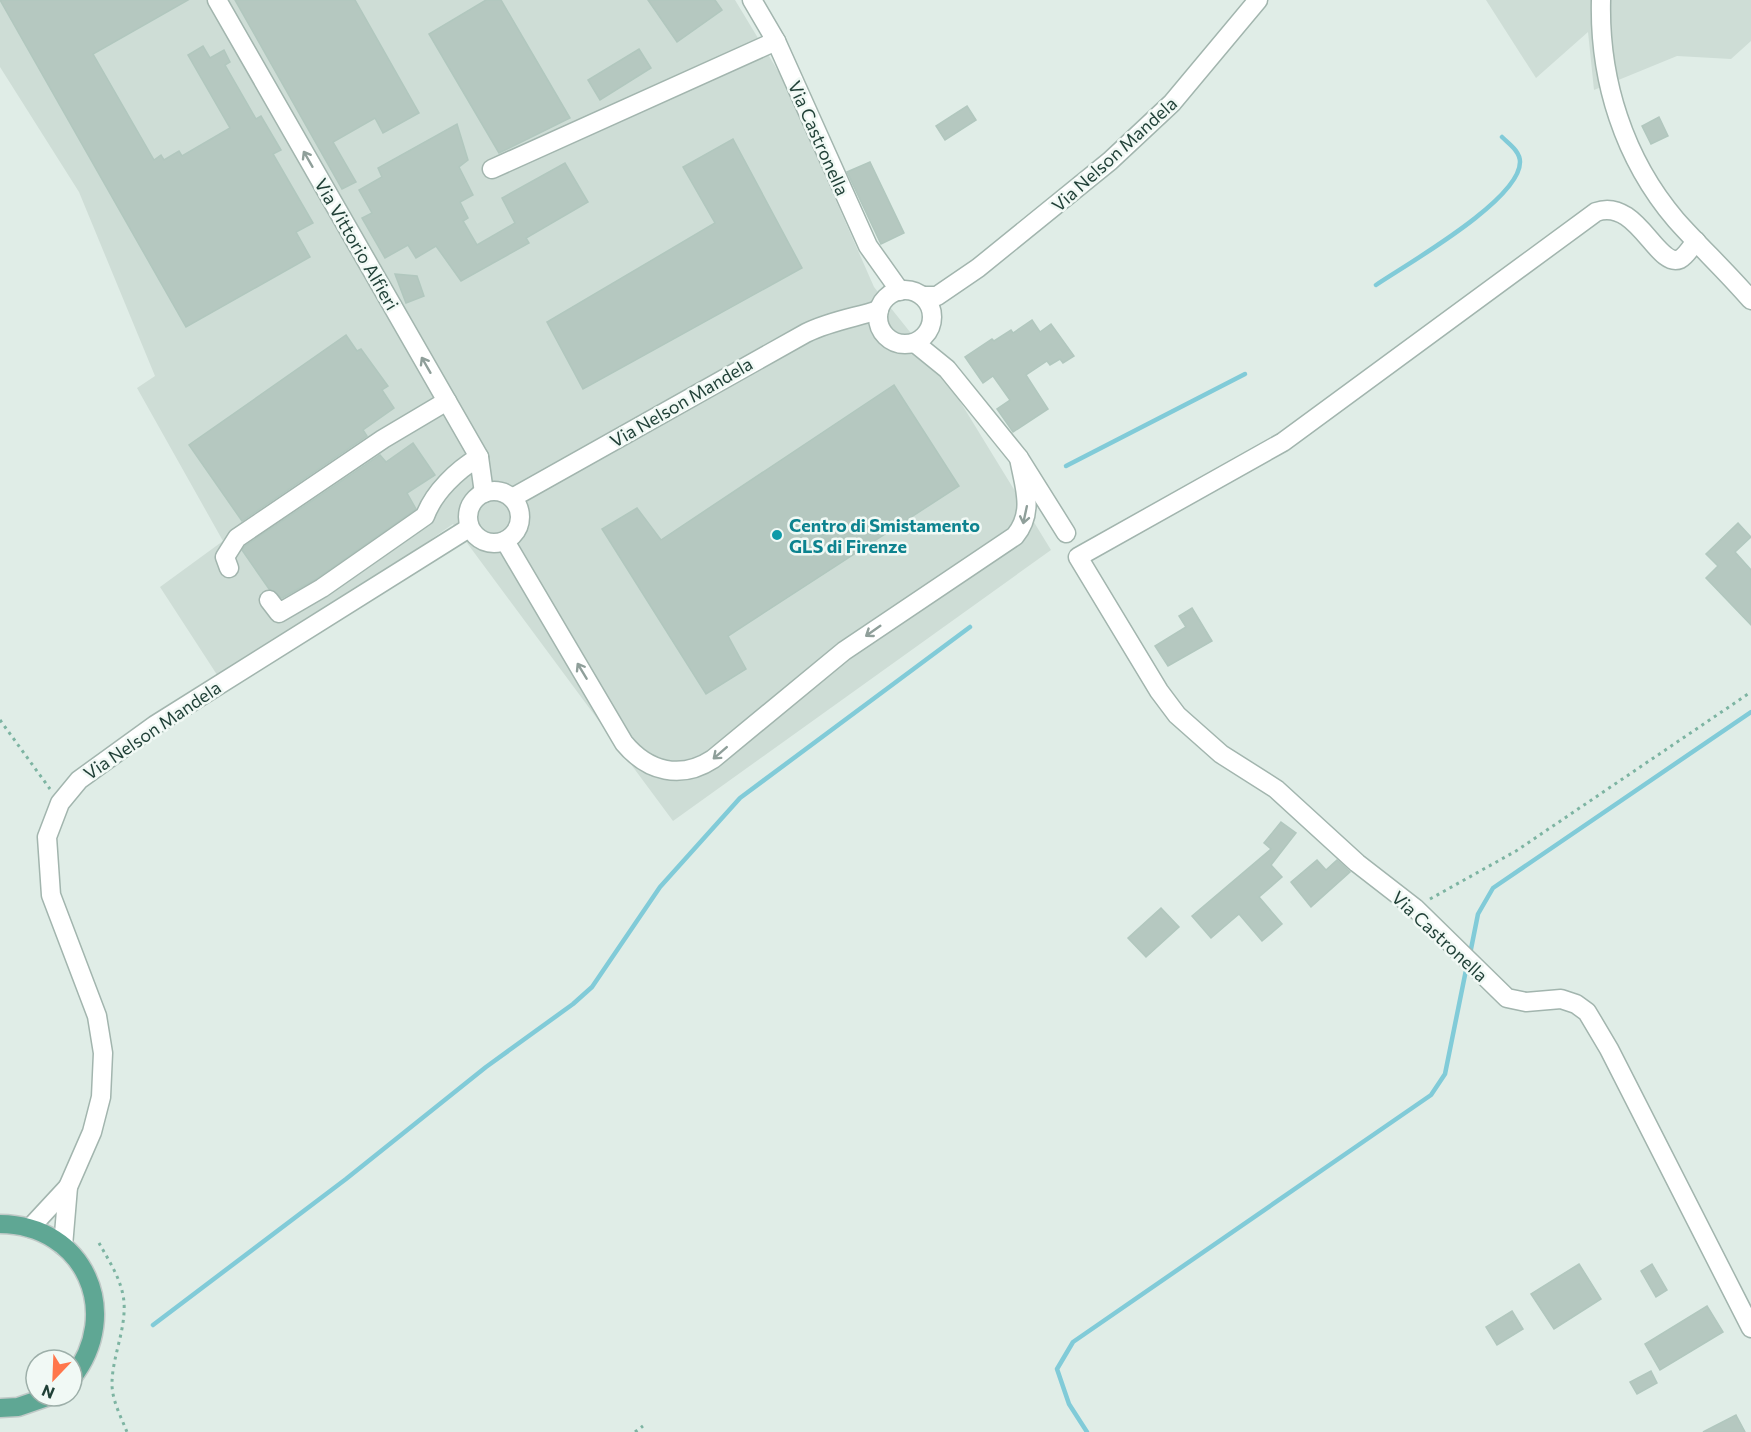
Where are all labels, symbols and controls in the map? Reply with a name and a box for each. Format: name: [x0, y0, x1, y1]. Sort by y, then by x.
street label: Via Castronella: [784, 77, 854, 199]
street label: Via Nelson Mandela: [1047, 92, 1181, 216]
one-way arrow: [302, 151, 314, 168]
street label: Via Vittorio Alfieri: [310, 174, 404, 314]
street label: Via Nelson Mandela: [606, 352, 756, 452]
one-way arrow: [420, 356, 431, 374]
one-way arrow: [1019, 505, 1030, 524]
place label: Centro di Smistamento GLS di Firenze: [789, 514, 980, 557]
marker: Centro di Smistamento GLS di Firenze: [770, 528, 784, 542]
one-way arrow: [865, 625, 881, 637]
one-way arrow: [575, 663, 587, 680]
street label: Via Nelson Mandela: [79, 676, 225, 784]
one-way arrow: [712, 746, 728, 759]
street label: Via Castronella: [1387, 886, 1493, 986]
north arrow: [24, 1348, 84, 1408]
text: N: [39, 1381, 57, 1403]

